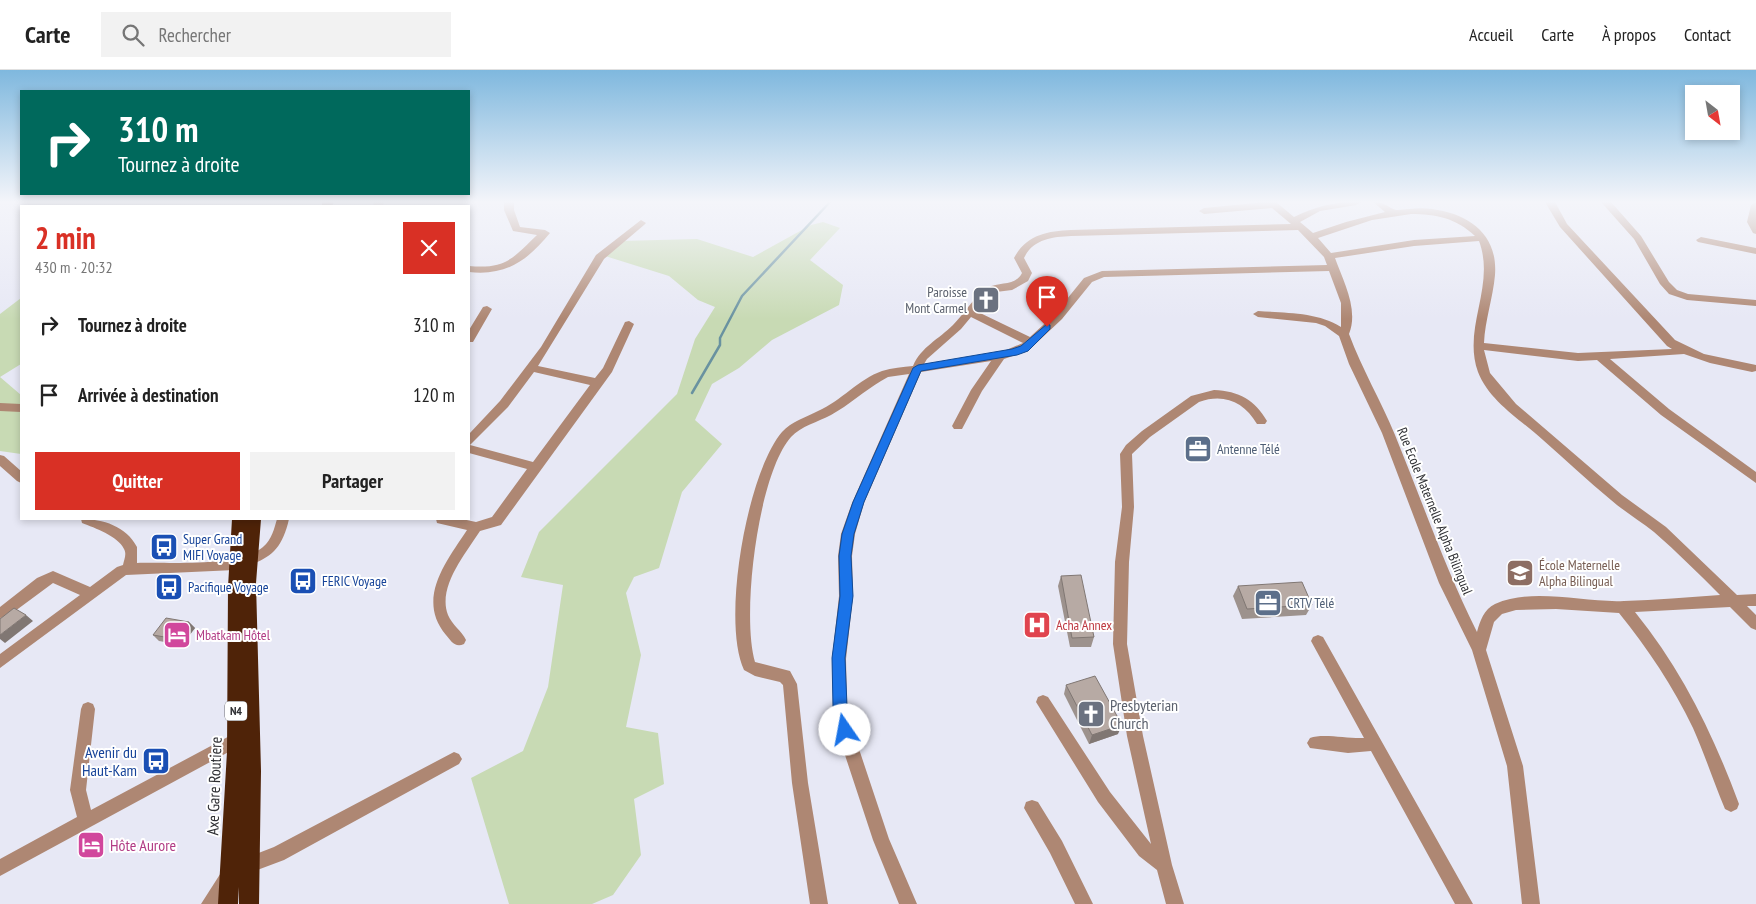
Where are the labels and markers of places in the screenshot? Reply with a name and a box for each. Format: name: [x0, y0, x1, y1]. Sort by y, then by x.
pin: [1026, 276, 1068, 327]
place label: Paroisse Mont Carmel: [905, 283, 968, 317]
church icon: Paroisse Mont Carmel: [971, 285, 1001, 315]
office icon: Antenne Télé: [1183, 434, 1213, 464]
place label: Antenne Télé: [1217, 440, 1280, 458]
place label: Super Grand MIFI Voyage: [183, 530, 242, 564]
bus stop icon: Super Grand MIFI Voyage: [149, 532, 179, 562]
place label: École Maternelle Alpha Bilingual: [1539, 556, 1620, 590]
school or university icon: École Maternelle Alpha Bilingual: [1505, 558, 1535, 588]
bus stop icon: FERIC Voyage: [288, 566, 318, 596]
bus stop icon: Pacifique Voyage: [154, 572, 184, 602]
place label: FERIC Voyage: [322, 572, 387, 590]
place label: Pacifique Voyage: [188, 578, 269, 596]
office icon: CRTV Télé: [1253, 588, 1283, 618]
place label: CRTV Télé: [1287, 594, 1334, 612]
hospital icon: Acha Annex: [1022, 610, 1052, 640]
place label: Acha Annex: [1056, 616, 1112, 634]
hotel icon: Mbatkam Hôtel: [162, 620, 192, 650]
place label: Mbatkam Hôtel: [196, 626, 271, 644]
place label: Presbyterian Church: [1110, 695, 1178, 733]
church icon: Presbyterian Church: [1076, 699, 1106, 729]
place label: Avenir du Haut-Kam: [82, 742, 137, 780]
bus stop icon: Avenir du Haut-Kam: [141, 746, 171, 776]
hotel icon: Hôte Aurore: [76, 830, 106, 860]
place label: Hôte Aurore: [110, 835, 176, 855]

